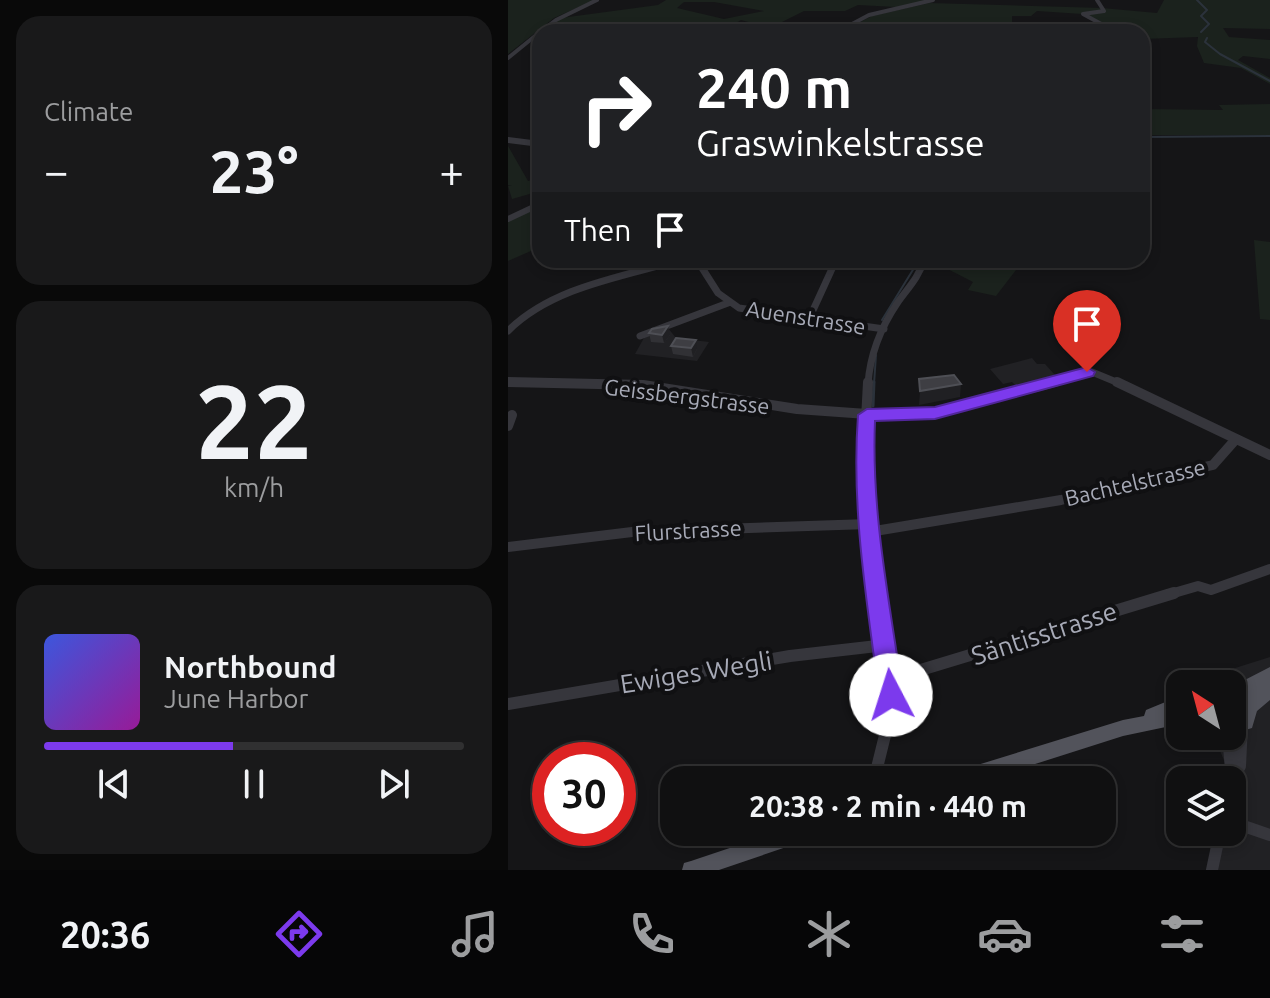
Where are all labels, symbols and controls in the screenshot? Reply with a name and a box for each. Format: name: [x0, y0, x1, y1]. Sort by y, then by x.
icon: right: [564, 56, 668, 160]
text: 240 m: [696, 56, 852, 119]
text: Climate: [44, 97, 133, 126]
text: Graswinkelstrasse: [696, 122, 985, 163]
text: 23°: [210, 137, 298, 204]
text: −: [44, 146, 69, 195]
text: +: [439, 146, 464, 195]
icon: arrive: [648, 208, 692, 252]
text: Then: [564, 213, 632, 247]
pin: [1053, 290, 1121, 372]
street label: Auenstrasse: [744, 295, 868, 339]
icon: arrive: [1065, 302, 1109, 346]
text: 22: [195, 362, 313, 479]
street label: Geissbergstrasse: [603, 373, 771, 419]
street label: Bachtelstrasse: [1062, 454, 1208, 510]
text: km/h: [224, 473, 284, 502]
street label: Flurstrasse: [634, 515, 742, 545]
street label: Säntisstrasse: [968, 596, 1120, 670]
street label: Ewiges Wegli: [618, 646, 774, 698]
text: Northbound: [164, 650, 336, 684]
position arrow: [849, 653, 933, 737]
north arrow: [1166, 670, 1246, 750]
map controls: [1166, 670, 1246, 846]
text: June Harbor: [164, 684, 308, 713]
speed limit sign: 30: [532, 742, 636, 846]
icon: previous: [92, 762, 136, 806]
icon: pause: [232, 762, 276, 806]
icon: next: [372, 762, 416, 806]
button: layers: [1166, 766, 1246, 846]
text: 20:38 · 2 min · 440 m: [749, 789, 1027, 823]
icon: directions: [271, 906, 327, 962]
icon: music: [447, 906, 503, 962]
icon: phone: [624, 906, 680, 962]
icon: climate: [801, 906, 857, 962]
icon: car: [977, 906, 1033, 962]
icon: filters: [1154, 906, 1210, 962]
text: 20:36: [60, 914, 150, 955]

